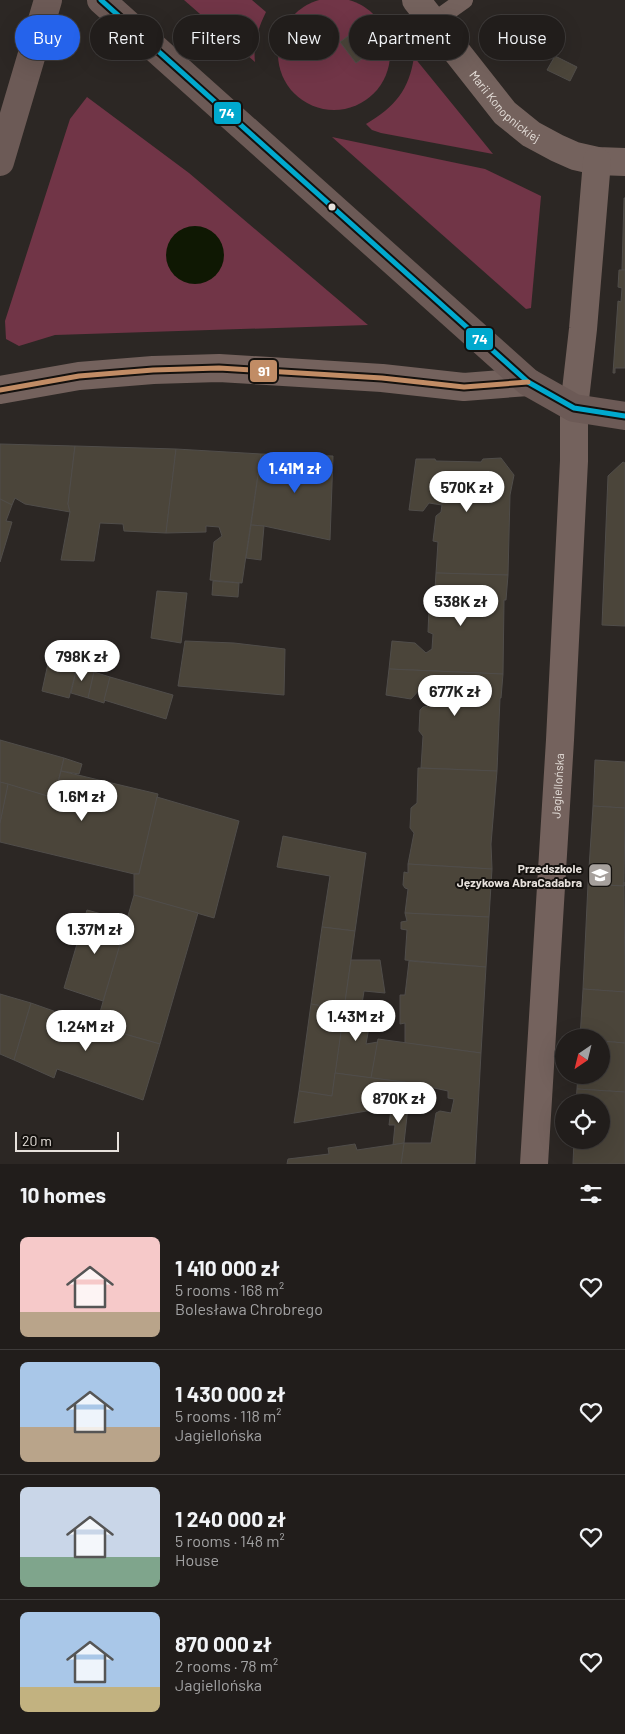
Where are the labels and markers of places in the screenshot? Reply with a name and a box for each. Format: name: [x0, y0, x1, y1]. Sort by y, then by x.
unlabelled marker: [327, 202, 337, 212]
pin: 1.41M zł: [243, 452, 347, 494]
pin: 570K zł: [421, 470, 513, 513]
pin: 538K zł: [415, 584, 507, 627]
pin: 798K zł: [36, 640, 128, 682]
pin: 677K zł: [409, 674, 501, 717]
pin: 1.6M zł: [36, 780, 128, 822]
place label: Przedszkole Językowa AbraCadabra: [457, 861, 582, 889]
school or university icon: Przedszkole Językowa AbraCadabra: [587, 862, 613, 888]
pin: 1.37M zł: [43, 912, 147, 955]
pin: 1.43M zł: [304, 1000, 408, 1042]
pin: 1.24M zł: [34, 1010, 138, 1052]
pin: 870K zł: [353, 1082, 445, 1124]

